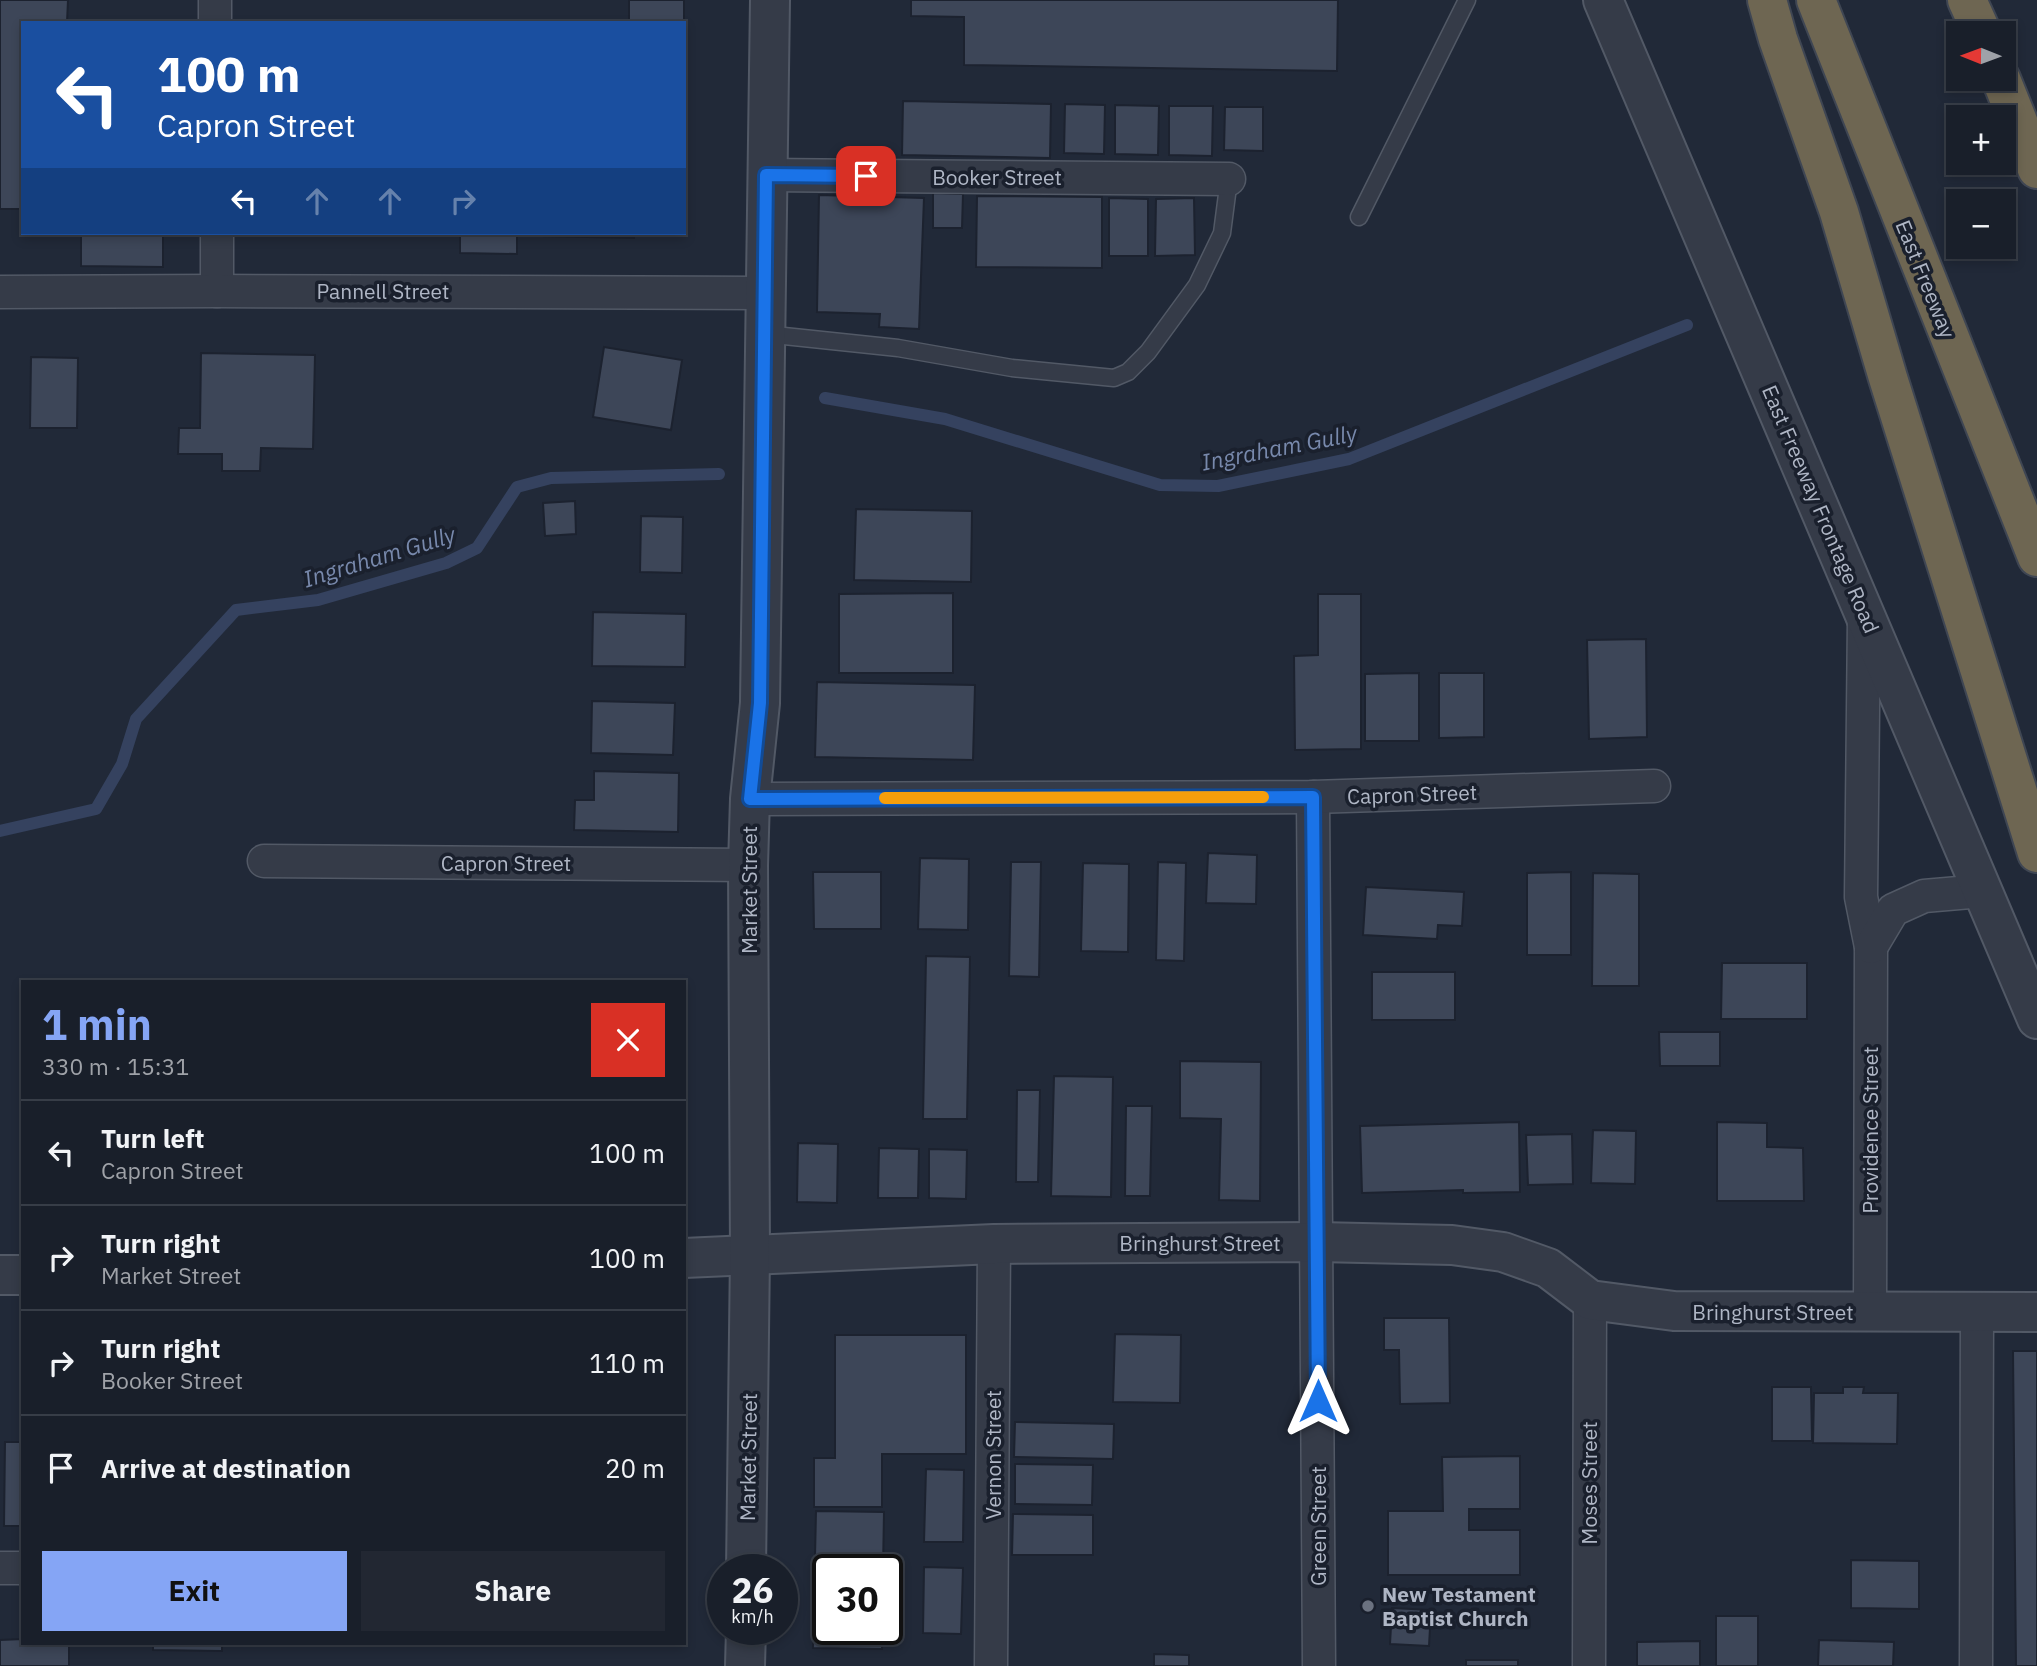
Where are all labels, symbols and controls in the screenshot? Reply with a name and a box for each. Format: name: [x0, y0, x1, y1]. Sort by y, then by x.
north arrow: [1946, 21, 2016, 91]
map controls: [1946, 21, 2016, 259]
text: 100 m: [157, 42, 301, 105]
icon: left: [42, 49, 133, 140]
text: Capron Street: [157, 104, 356, 146]
button: +: [1946, 105, 2016, 175]
pin: [836, 146, 896, 206]
icon: arrive: [847, 157, 885, 195]
street label: Booker Street: [932, 163, 1062, 191]
icon: left: [225, 182, 263, 220]
icon: ahead: [298, 182, 336, 220]
icon: ahead: [371, 182, 409, 220]
icon: right: [444, 182, 482, 220]
button: −: [1946, 189, 2016, 259]
street label: East Freeway: [1890, 216, 1963, 343]
street label: Pannell Street: [317, 277, 450, 305]
street label: East Freeway Frontage Road: [1756, 381, 1886, 637]
water label: Ingraham Gully: [1199, 417, 1360, 477]
water label: Ingraham Gully: [299, 518, 460, 593]
street label: Capron Street: [1346, 778, 1478, 810]
street label: Market Street: [735, 826, 763, 954]
street label: Capron Street: [441, 849, 571, 877]
text: 1 min: [42, 997, 152, 1052]
button: close: [591, 1003, 665, 1077]
street label: Providence Street: [1856, 1046, 1884, 1214]
text: 330 m · 15:31: [42, 1051, 189, 1081]
text: Turn left: [101, 1121, 204, 1155]
icon: left: [42, 1134, 80, 1172]
text: 100 m: [589, 1136, 665, 1170]
text: Capron Street: [101, 1155, 244, 1185]
text: Turn right: [101, 1226, 220, 1260]
street label: Bringhurst Street: [1119, 1229, 1281, 1257]
icon: right: [42, 1239, 80, 1277]
text: 100 m: [589, 1241, 665, 1275]
text: Market Street: [101, 1260, 241, 1290]
street label: Bringhurst Street: [1692, 1298, 1854, 1326]
text: Turn right: [101, 1331, 220, 1365]
icon: right: [42, 1344, 80, 1382]
text: 110 m: [589, 1346, 665, 1380]
position arrow: [1281, 1364, 1355, 1438]
text: Booker Street: [101, 1365, 243, 1395]
street label: Vernon Street: [979, 1390, 1007, 1520]
street label: Market Street: [733, 1393, 763, 1521]
street label: Moses Street: [1575, 1421, 1603, 1545]
icon: arrive: [42, 1449, 80, 1487]
text: Arrive at destination: [101, 1451, 351, 1485]
text: 20 m: [605, 1451, 665, 1485]
street label: Green Street: [1304, 1466, 1332, 1586]
button: Exit: [42, 1551, 347, 1631]
button: Share: [361, 1551, 665, 1631]
speed limit sign: 30: [812, 1554, 903, 1645]
text: 26: [731, 1567, 774, 1613]
place label: New Testament Baptist Church: [1382, 1580, 1536, 1632]
marker: New Testament Baptist Church: [1360, 1598, 1376, 1614]
text: km/h: [731, 1605, 774, 1628]

